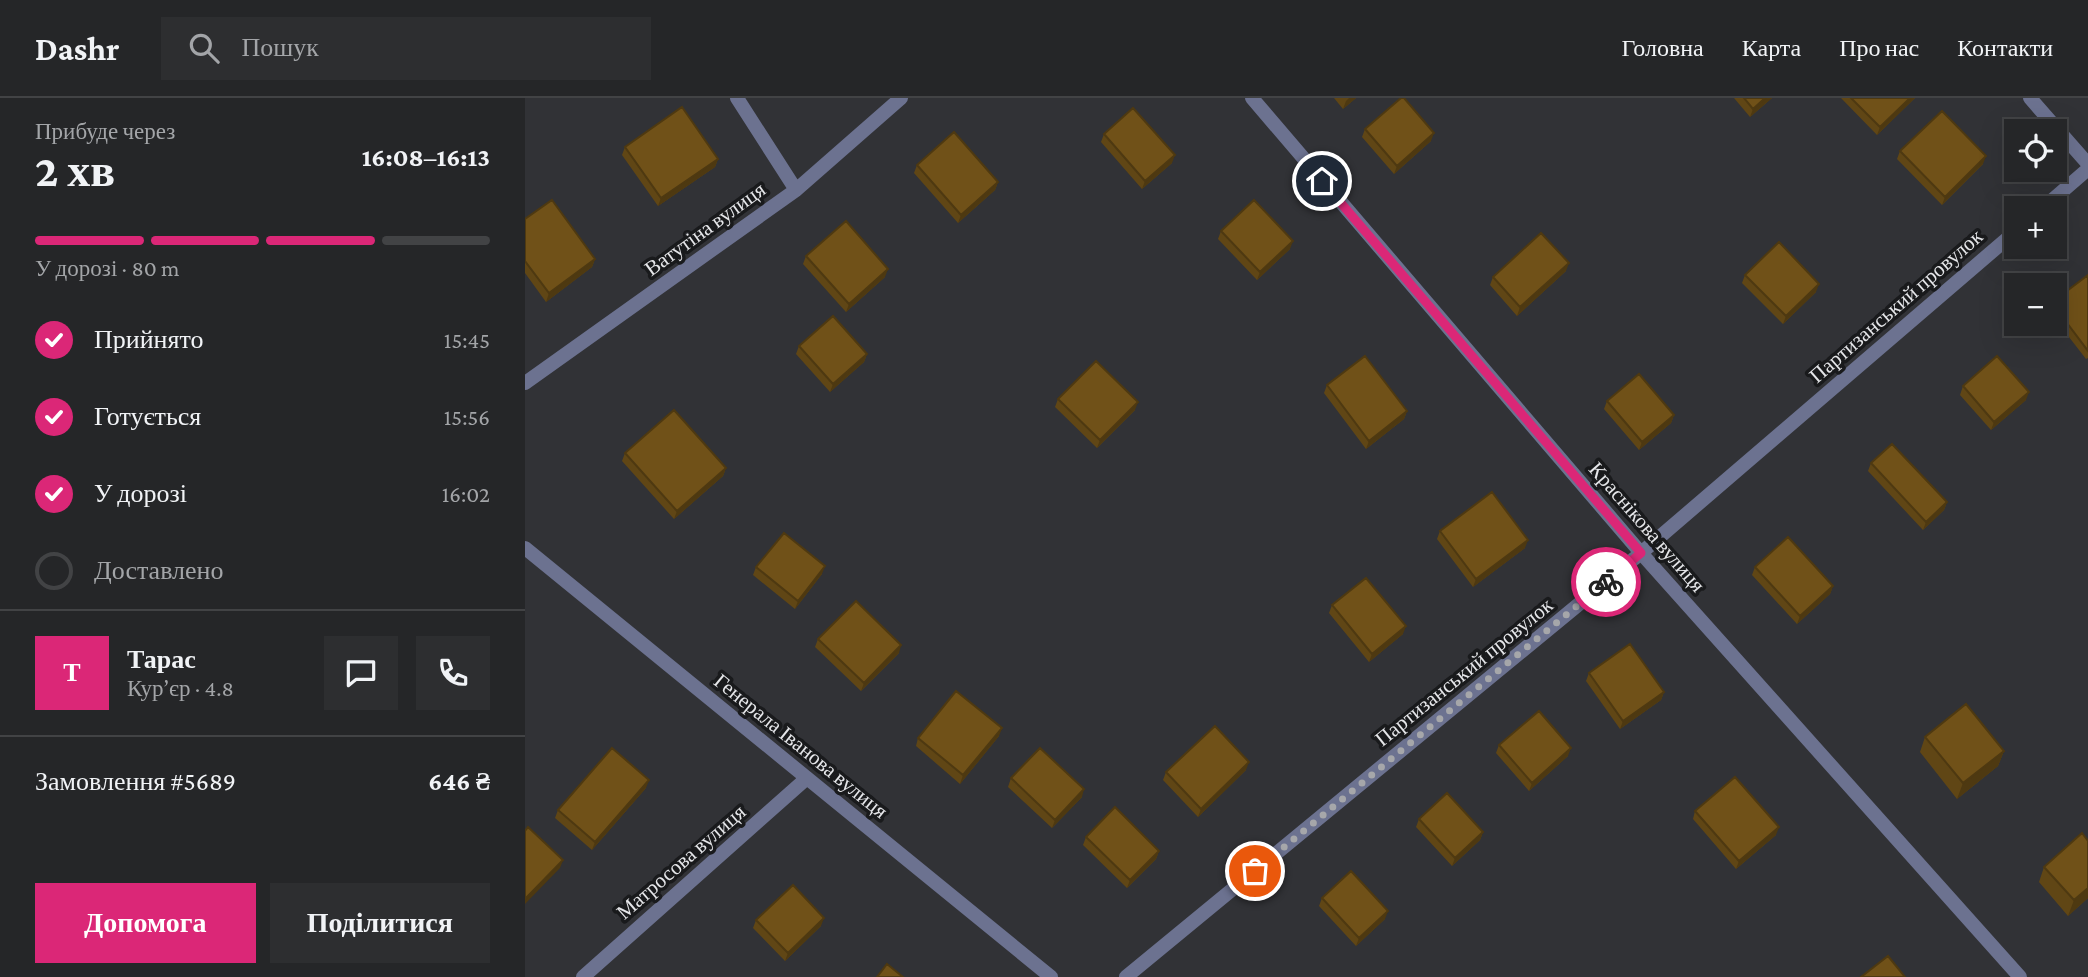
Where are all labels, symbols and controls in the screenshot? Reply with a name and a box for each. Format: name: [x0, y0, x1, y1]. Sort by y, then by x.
search box: [161, 17, 651, 80]
icon: search: [185, 29, 223, 67]
text: Dashr: [35, 30, 119, 67]
text: Пошук: [241, 33, 319, 62]
text: Головна: [1622, 34, 1704, 61]
text: Карта: [1742, 34, 1801, 61]
text: Про нас: [1839, 34, 1919, 61]
text: Контакти: [1957, 34, 2053, 61]
text: Прибуде через: [35, 118, 175, 144]
map controls: [2004, 119, 2067, 336]
button: locate: [2004, 119, 2067, 182]
text: 16:08–16:13: [362, 143, 490, 172]
text: 2 хв: [35, 145, 115, 196]
pin: [1292, 151, 1352, 211]
icon: home: [1303, 162, 1341, 200]
street label: Ватутіна вулиця: [640, 177, 770, 281]
button: +: [2004, 196, 2067, 259]
street label: Партизанський провулок: [1804, 224, 1988, 388]
text: У дорозі · 80 m: [35, 255, 180, 281]
button: −: [2004, 273, 2067, 336]
icon: check: [35, 321, 73, 359]
text: Прийнято: [94, 325, 204, 354]
text: 15:45: [444, 327, 490, 353]
icon: check: [35, 398, 73, 436]
text: Готується: [94, 402, 201, 431]
text: 15:56: [444, 404, 490, 430]
street label: Краснікова вулиця: [1584, 457, 1710, 597]
icon: check: [35, 475, 73, 513]
text: У дорозі: [94, 479, 187, 508]
text: 16:02: [442, 481, 490, 507]
courier: [1571, 547, 1641, 617]
text: Доставлено: [94, 556, 224, 585]
icon: bike: [1587, 563, 1625, 601]
street label: Партизанський провулок: [1370, 592, 1558, 751]
button: chat: [324, 636, 398, 710]
button: phone: [416, 636, 490, 710]
text: Тарас: [127, 645, 196, 674]
text: Т: [63, 658, 81, 687]
street label: Генерала Іванова вулиця: [709, 669, 893, 824]
text: Кур’єр · 4.8: [127, 675, 234, 701]
text: Замовлення #5689: [35, 767, 236, 796]
text: 646 ₴: [428, 767, 490, 796]
street label: Матросова вулиця: [612, 799, 750, 924]
pin: [1225, 841, 1285, 901]
icon: bag: [1236, 852, 1274, 890]
button: Допомога: [35, 883, 256, 963]
button: Поділитися: [270, 883, 490, 963]

